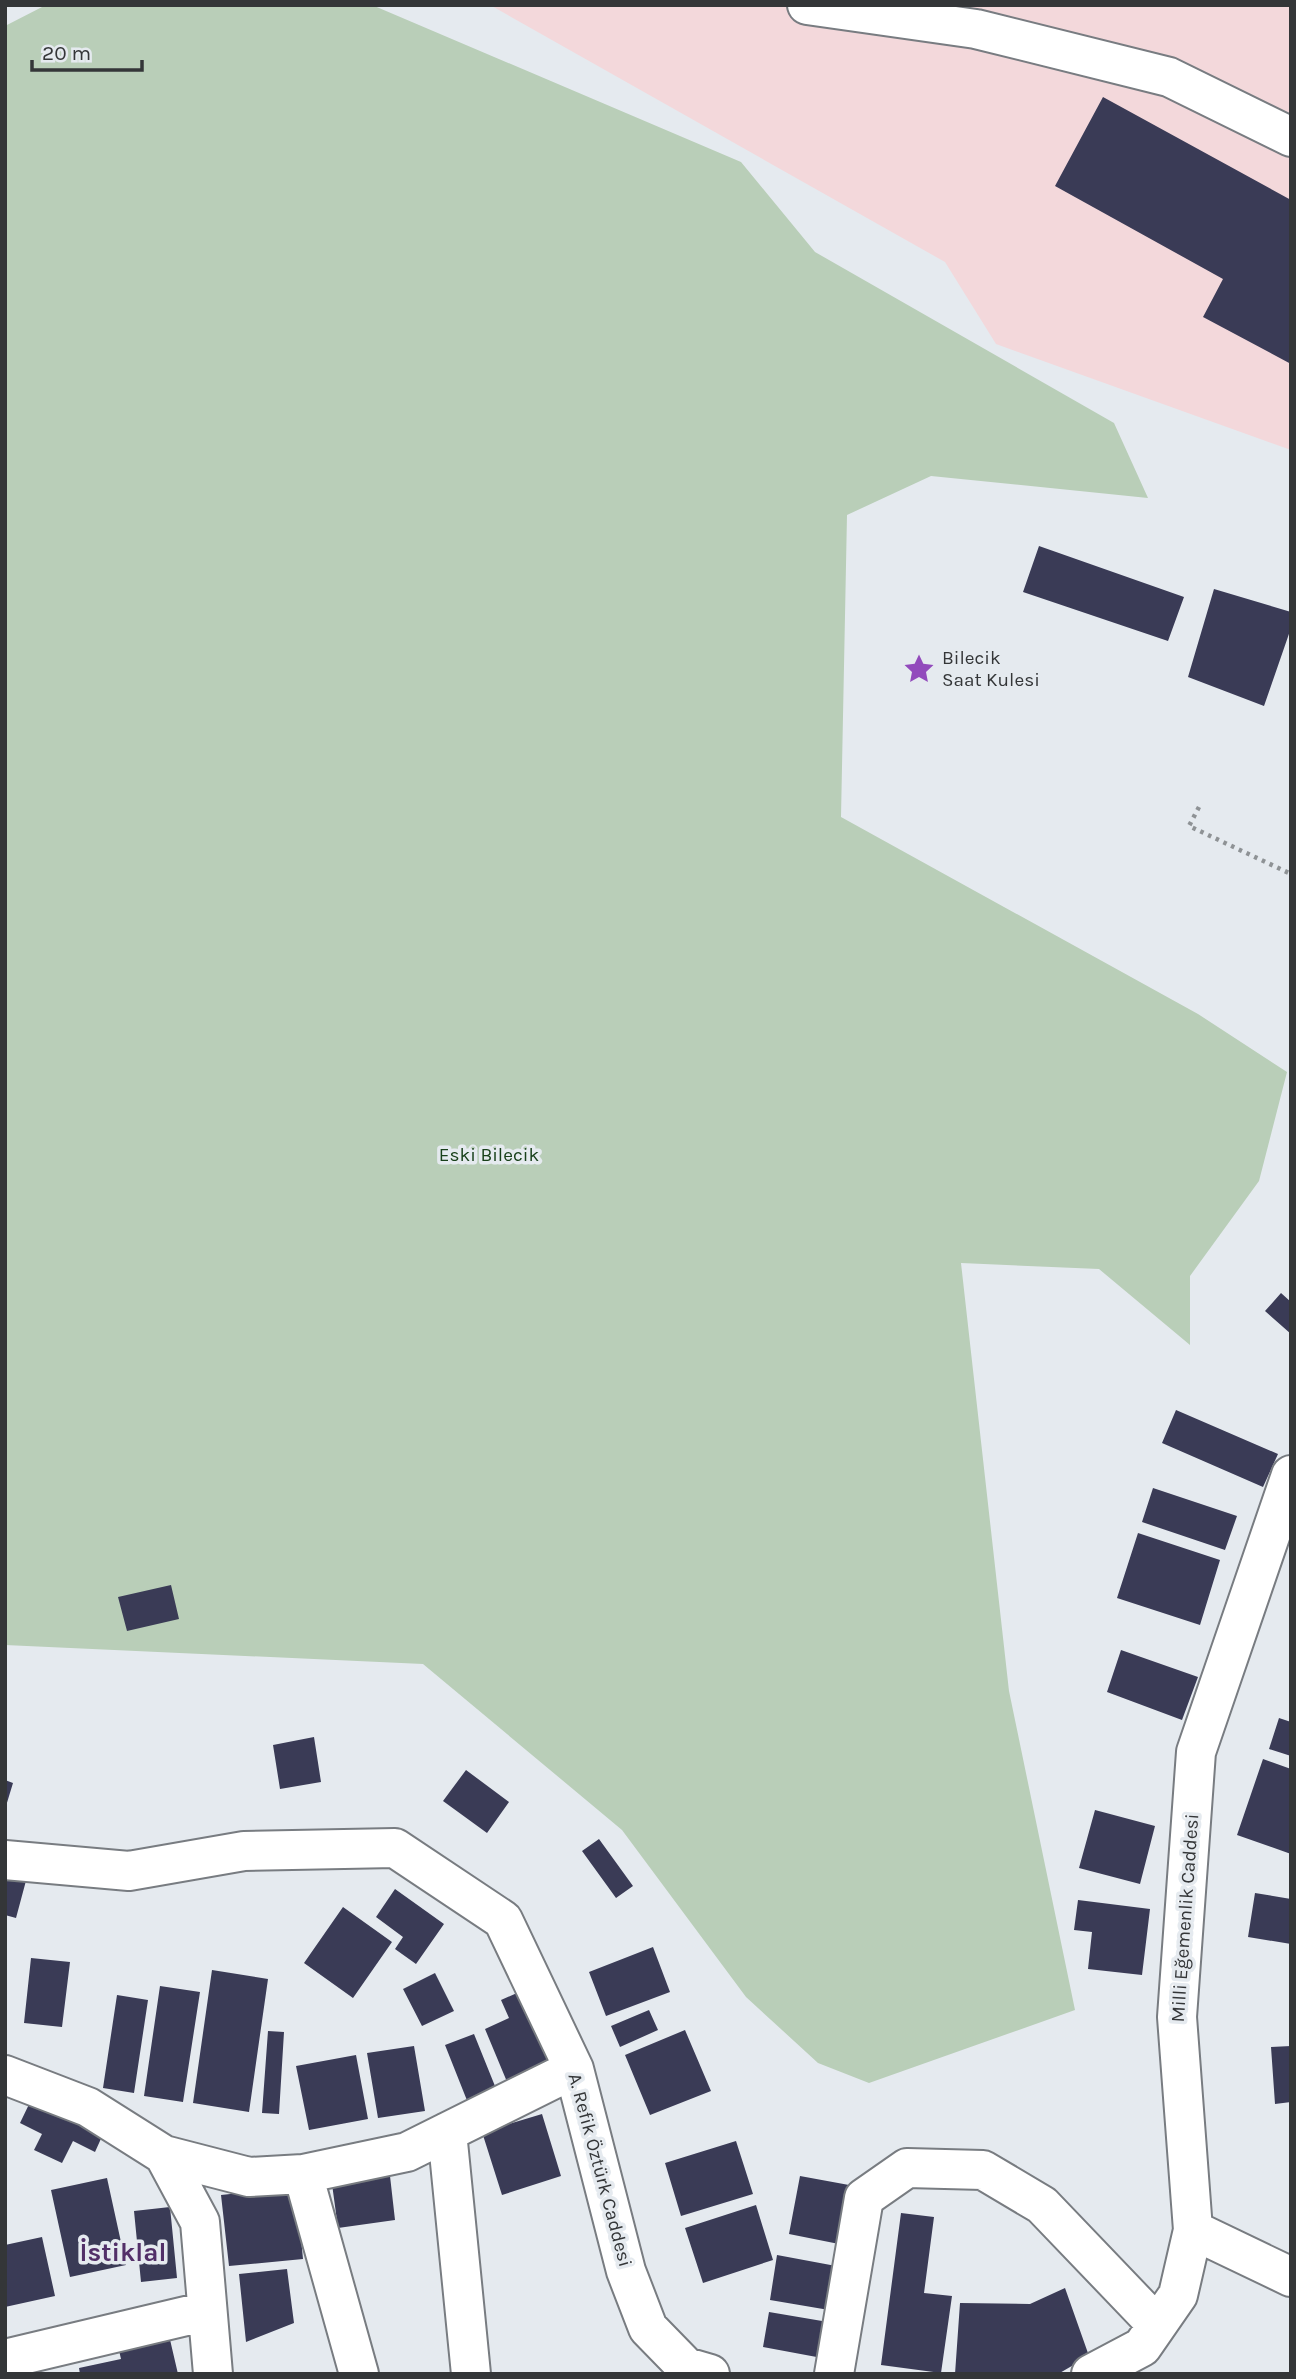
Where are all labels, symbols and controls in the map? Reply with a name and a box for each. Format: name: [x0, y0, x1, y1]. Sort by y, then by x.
scale bar: [32, 28, 142, 72]
text: 20 m: [42, 41, 91, 65]
place label: Bilecik Saat Kulesi: [942, 647, 1040, 691]
place icon: Bilecik Saat Kulesi: [902, 652, 936, 686]
park label: Eski Bilecik: [439, 1144, 539, 1166]
street label: Milli Eğemenlik Caddesi: [1167, 1813, 1203, 2023]
street label: A. Refik Öztürk Caddesi: [564, 2071, 636, 2269]
district label: İstiklal: [80, 2237, 166, 2268]

